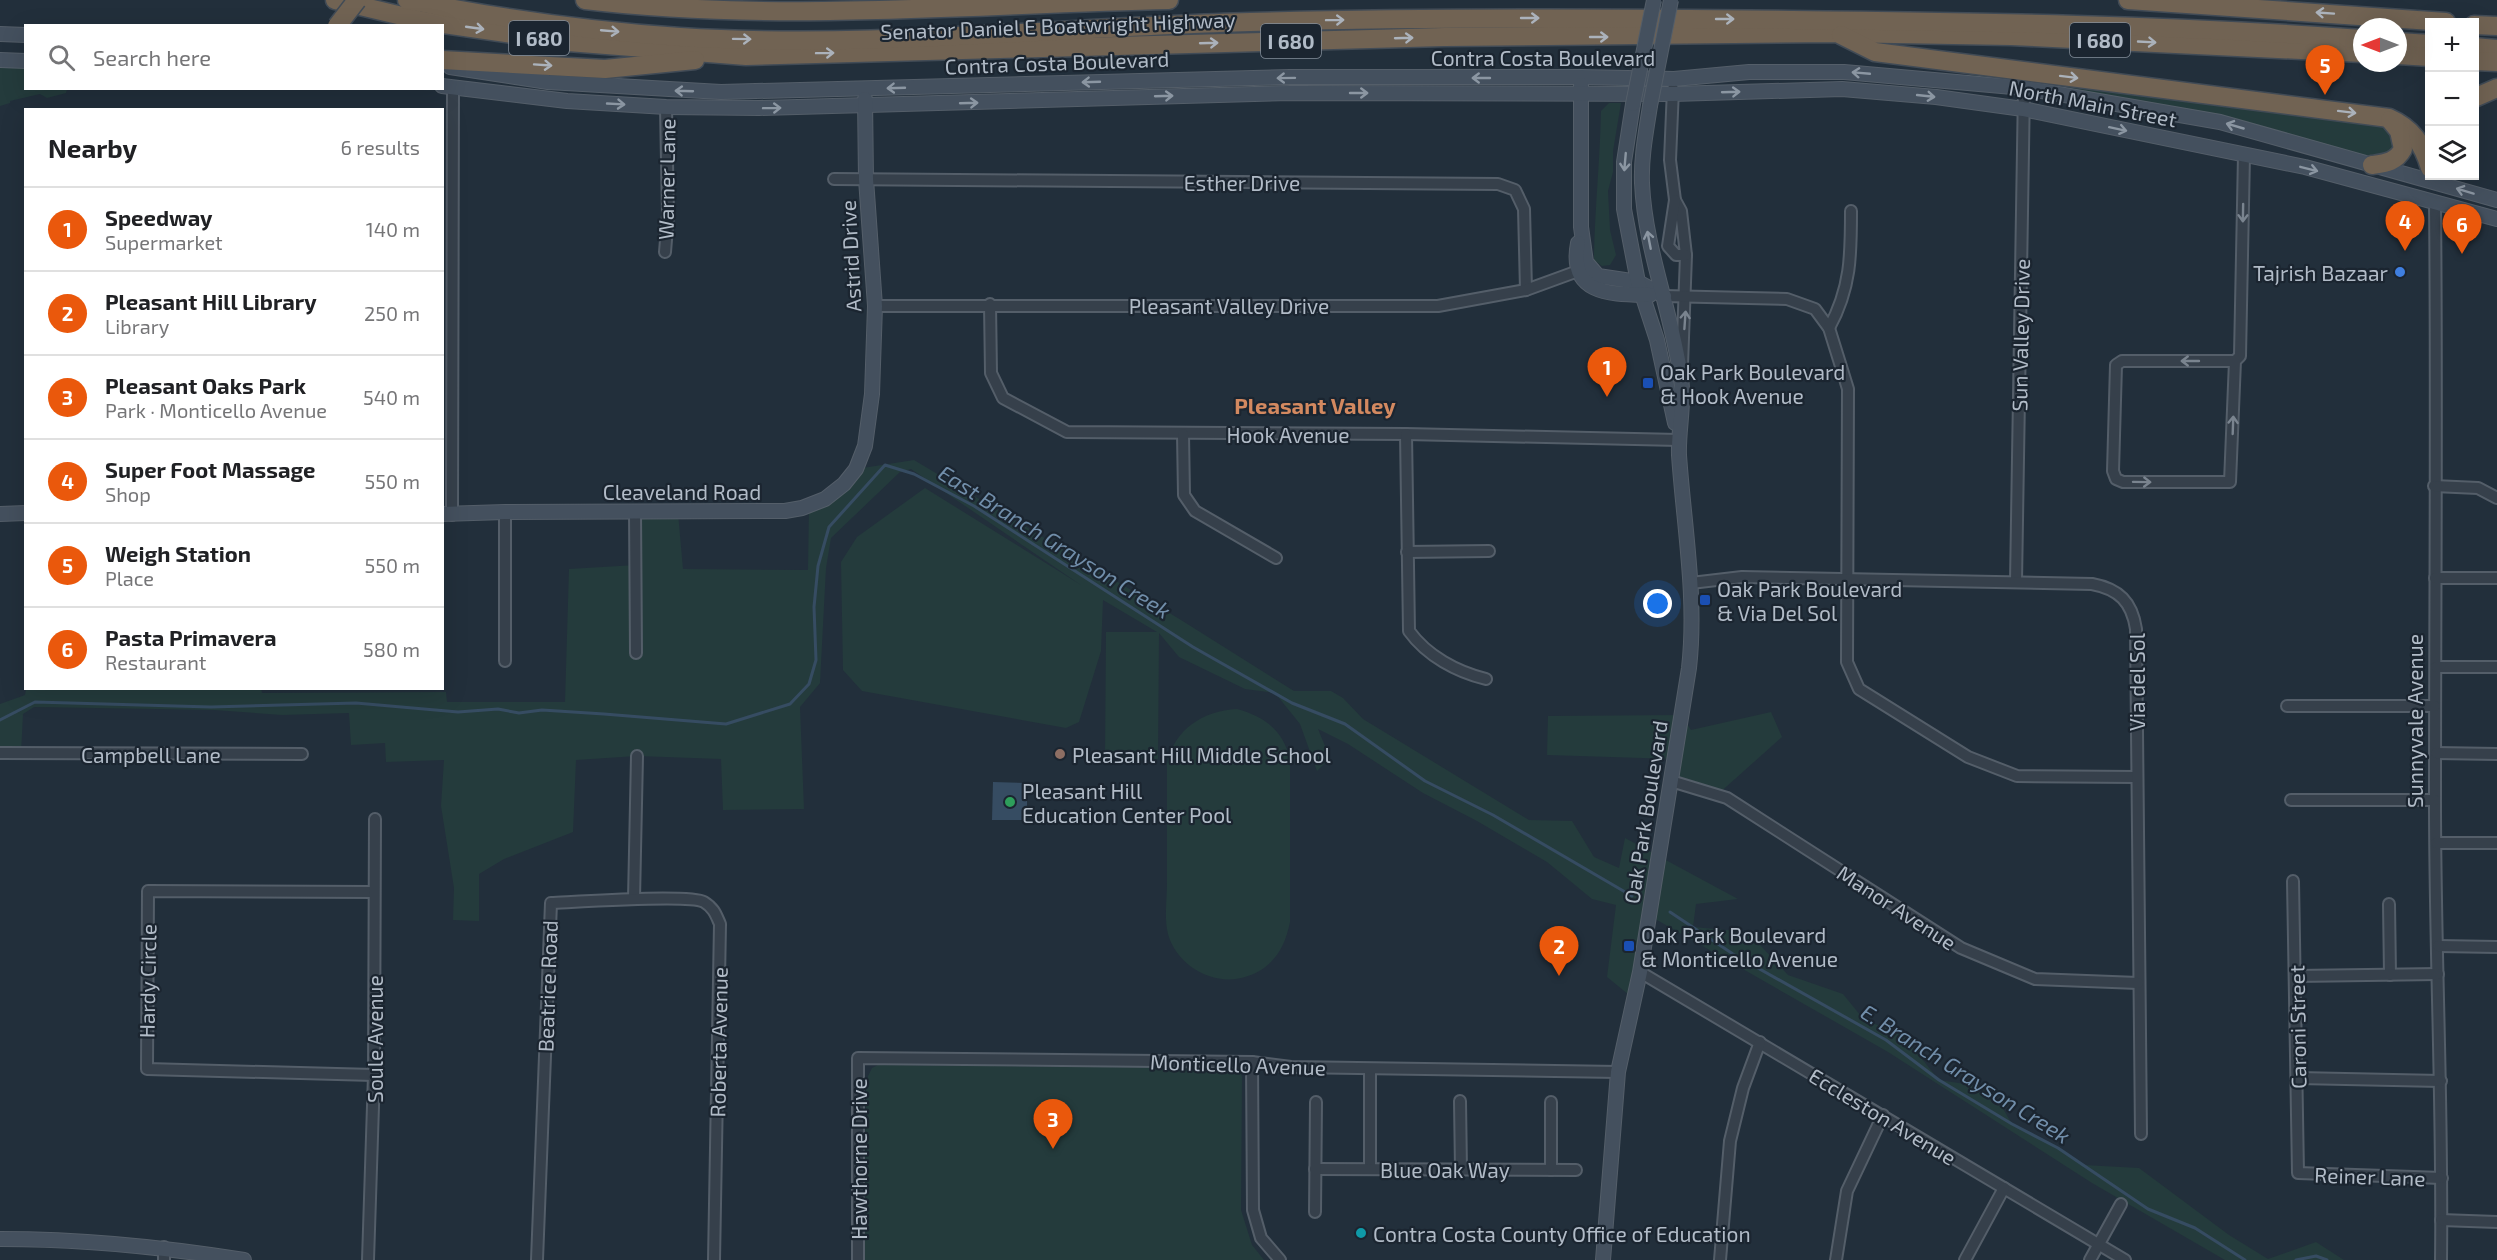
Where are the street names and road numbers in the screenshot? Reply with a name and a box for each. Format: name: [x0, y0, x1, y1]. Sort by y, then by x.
street label: Senator Daniel E Boatwright Highway: [880, 6, 1236, 44]
road number: I 680: [509, 21, 569, 55]
road number: I 680: [2070, 23, 2130, 57]
road number: I 680: [1261, 24, 1321, 58]
street label: Contra Costa Boulevard: [1431, 45, 1655, 70]
street label: Contra Costa Boulevard: [944, 46, 1170, 78]
street label: North Main Street: [2007, 74, 2179, 132]
street label: Warner Lane: [652, 118, 680, 240]
street label: Esther Drive: [1184, 170, 1300, 195]
street label: Astrid Drive: [835, 199, 865, 313]
street label: Sun Valley Drive: [2006, 258, 2034, 412]
street label: Pleasant Valley Drive: [1129, 293, 1329, 318]
street label: Hook Avenue: [1227, 422, 1349, 447]
street label: Cleaveland Road: [603, 479, 761, 504]
street label: Via del Sol: [2124, 632, 2149, 731]
street label: Sunnyvale Avenue: [2402, 634, 2427, 808]
street label: Oak Park Boulevard: [1618, 719, 1672, 905]
street label: Campbell Lane: [81, 742, 221, 767]
street label: Manor Avenue: [1833, 859, 1961, 955]
street label: Beatrice Road: [532, 920, 562, 1052]
street label: Hardy Circle: [134, 924, 160, 1038]
street label: Caroni Street: [2283, 965, 2311, 1089]
street label: Roberta Avenue: [704, 967, 732, 1117]
street label: Soule Avenue: [362, 975, 387, 1103]
street label: Monticello Avenue: [1150, 1048, 1326, 1080]
street label: Eccleston Avenue: [1805, 1062, 1961, 1170]
street label: Hawthorne Drive: [846, 1078, 871, 1240]
street label: Blue Oak Way: [1380, 1157, 1510, 1182]
street label: Reiner Lane: [2314, 1162, 2426, 1190]

